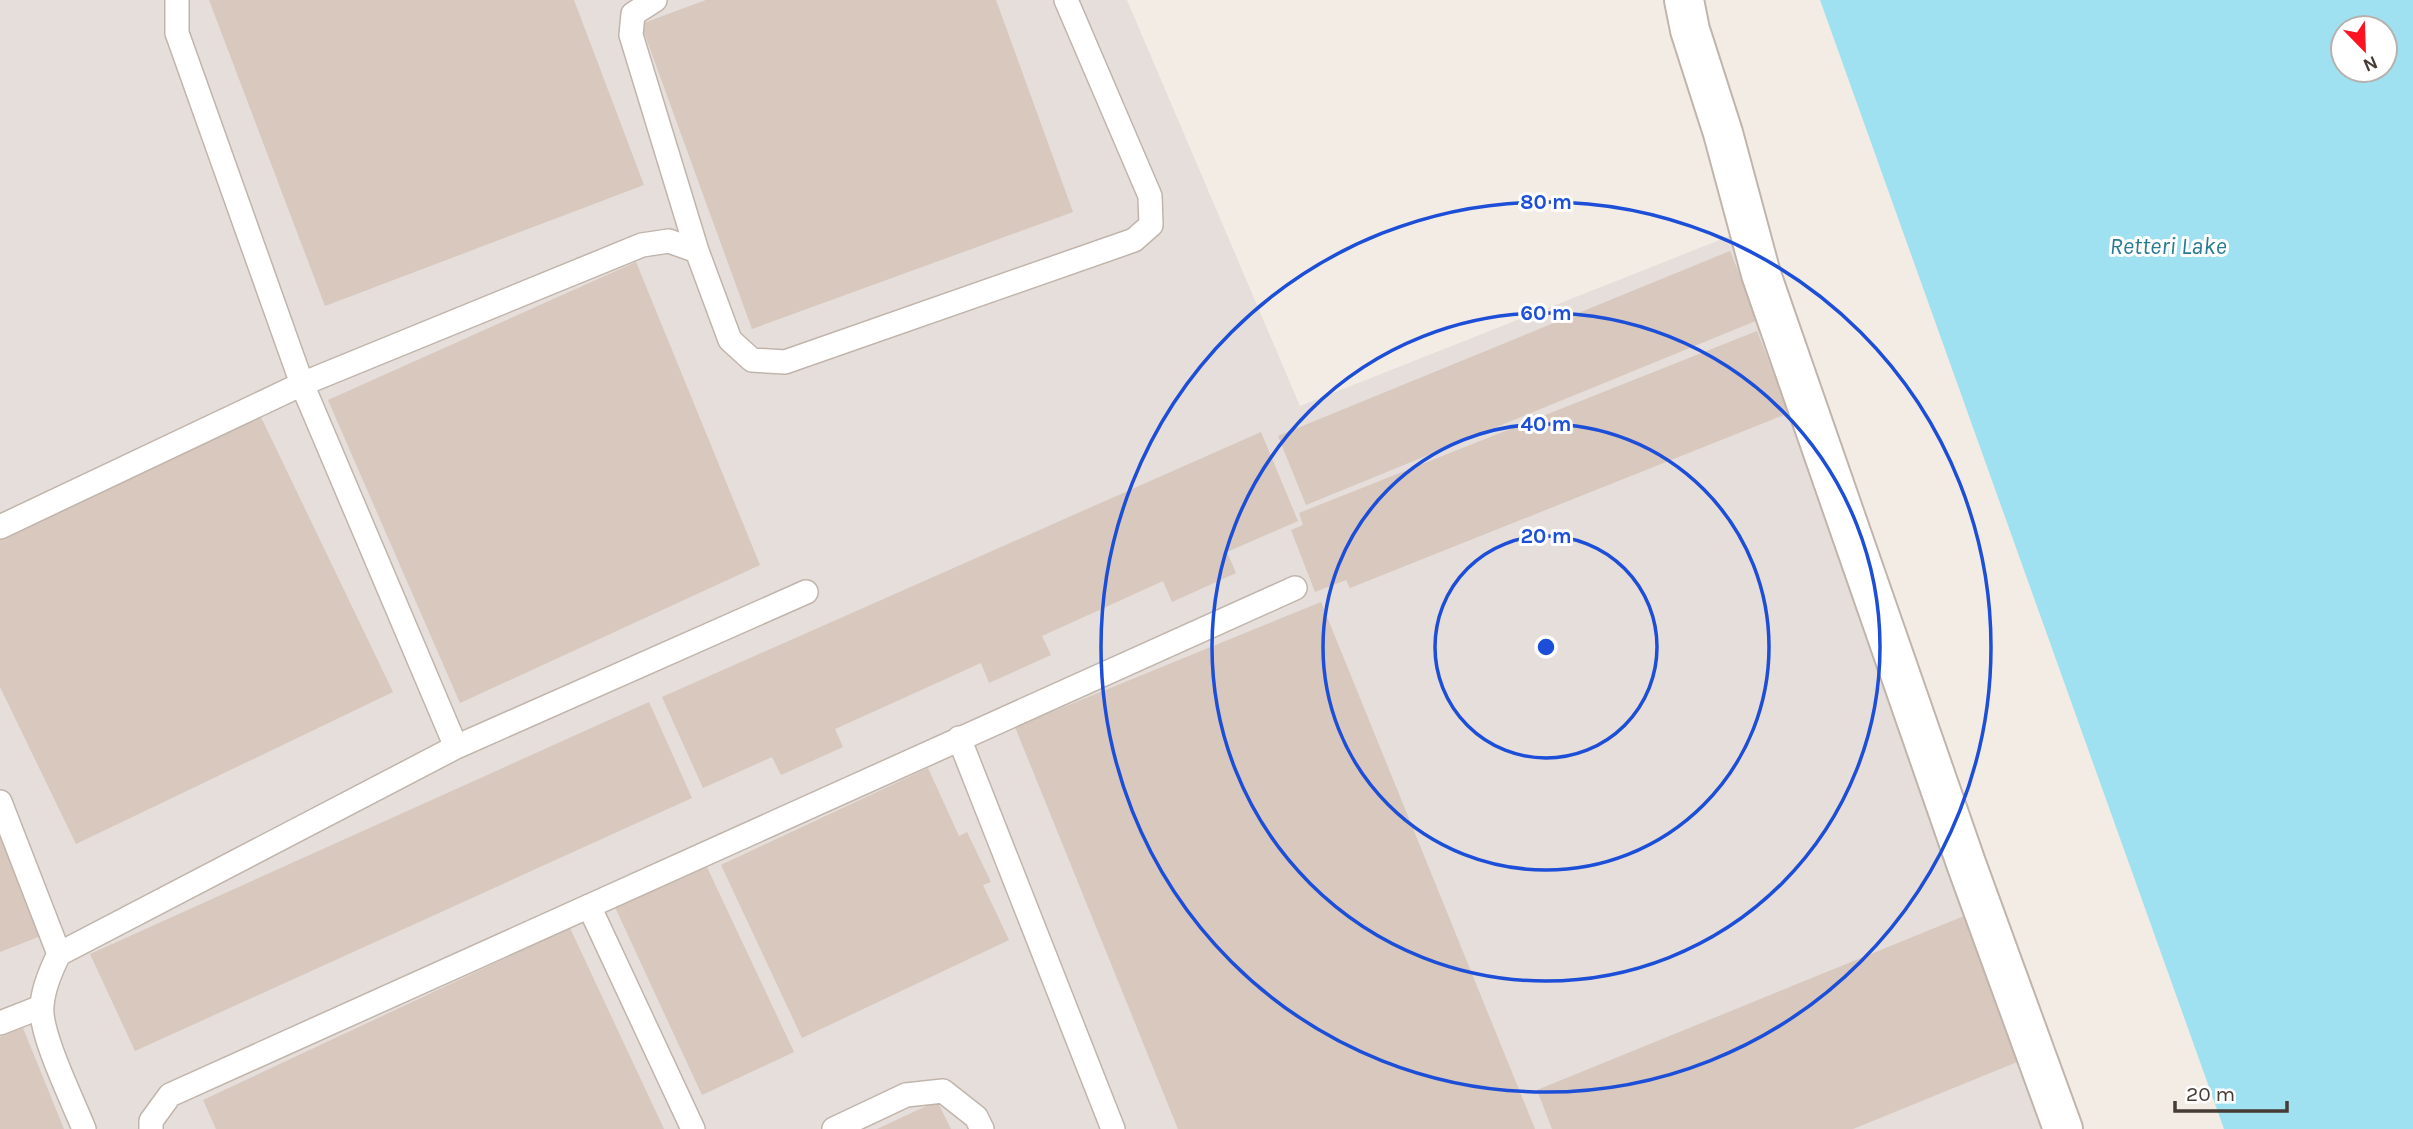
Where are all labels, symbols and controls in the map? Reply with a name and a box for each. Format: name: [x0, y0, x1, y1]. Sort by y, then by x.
north arrow: [2329, 14, 2399, 84]
text: N: [2360, 51, 2381, 77]
text: 80 m: [1520, 190, 1572, 214]
water label: Retteri Lake: [2109, 232, 2227, 260]
text: 60 m: [1520, 301, 1572, 325]
text: 40 m: [1520, 412, 1572, 436]
text: 20 m: [1520, 524, 1572, 548]
centre of rings: [1534, 635, 1558, 659]
scale bar: [2175, 1070, 2287, 1114]
text: 20 m: [2186, 1082, 2235, 1106]

